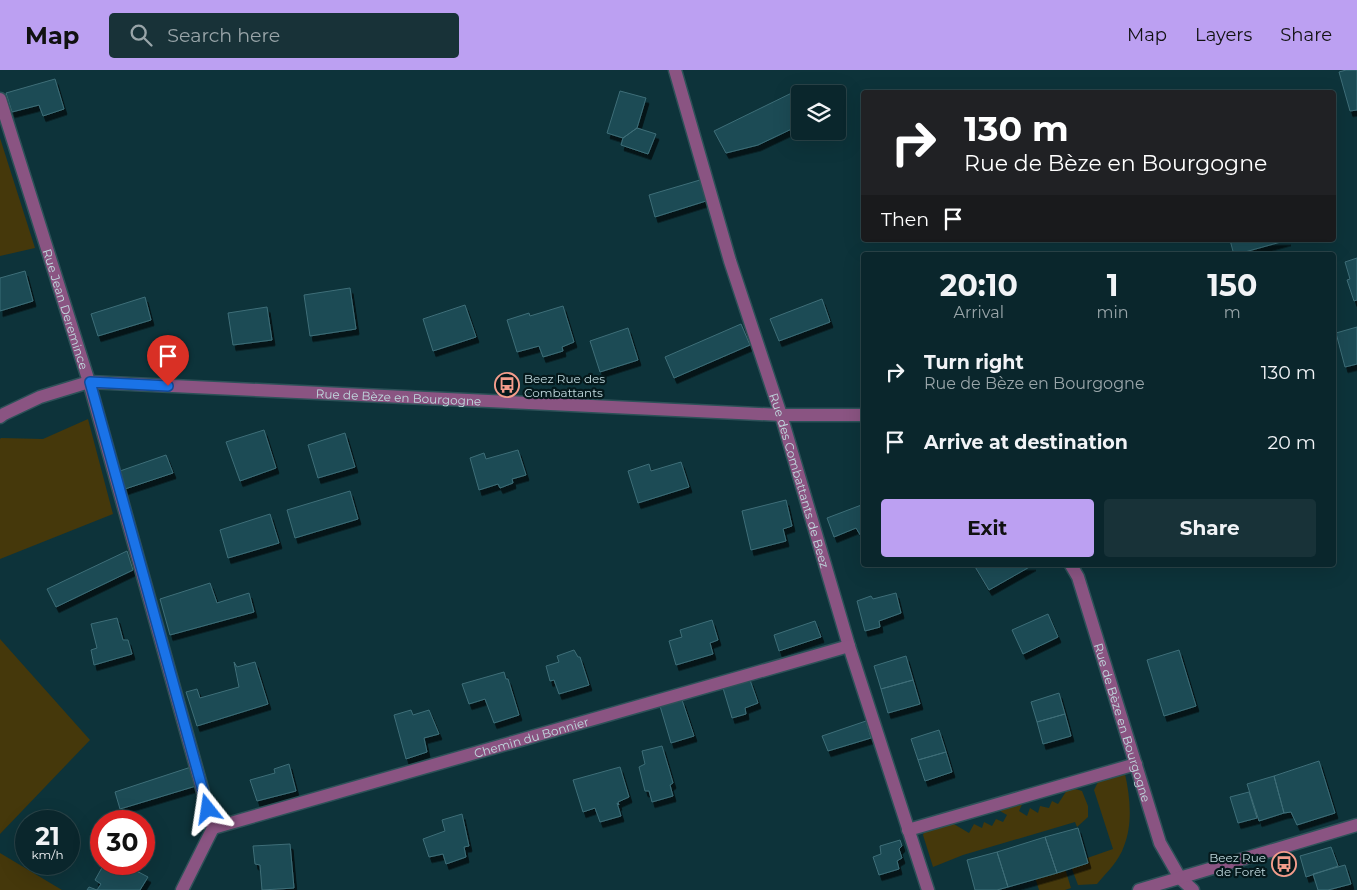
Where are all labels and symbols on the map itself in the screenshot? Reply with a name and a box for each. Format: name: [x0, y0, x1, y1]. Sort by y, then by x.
street label: Rue Jean Deremince: [40, 247, 92, 371]
pin: [147, 335, 189, 386]
place label: Beez Rue des Combattants: [524, 371, 605, 400]
bus stop icon: Beez Rue des Combattants: [494, 372, 520, 398]
street label: Rue de Bèze en Bourgogne: [315, 385, 482, 408]
street label: Rue des Combattants de Beez: [767, 391, 833, 570]
street label: Rue de Bèze en Bourgogne: [1091, 641, 1154, 804]
street label: Chemin du Bonnier: [472, 713, 591, 760]
position arrow: [181, 782, 233, 834]
speed limit sign: 30: [90, 810, 155, 875]
place label: Beez Rue de Forêt: [1209, 850, 1266, 879]
bus stop icon: Beez Rue de Forêt: [1271, 851, 1297, 877]

